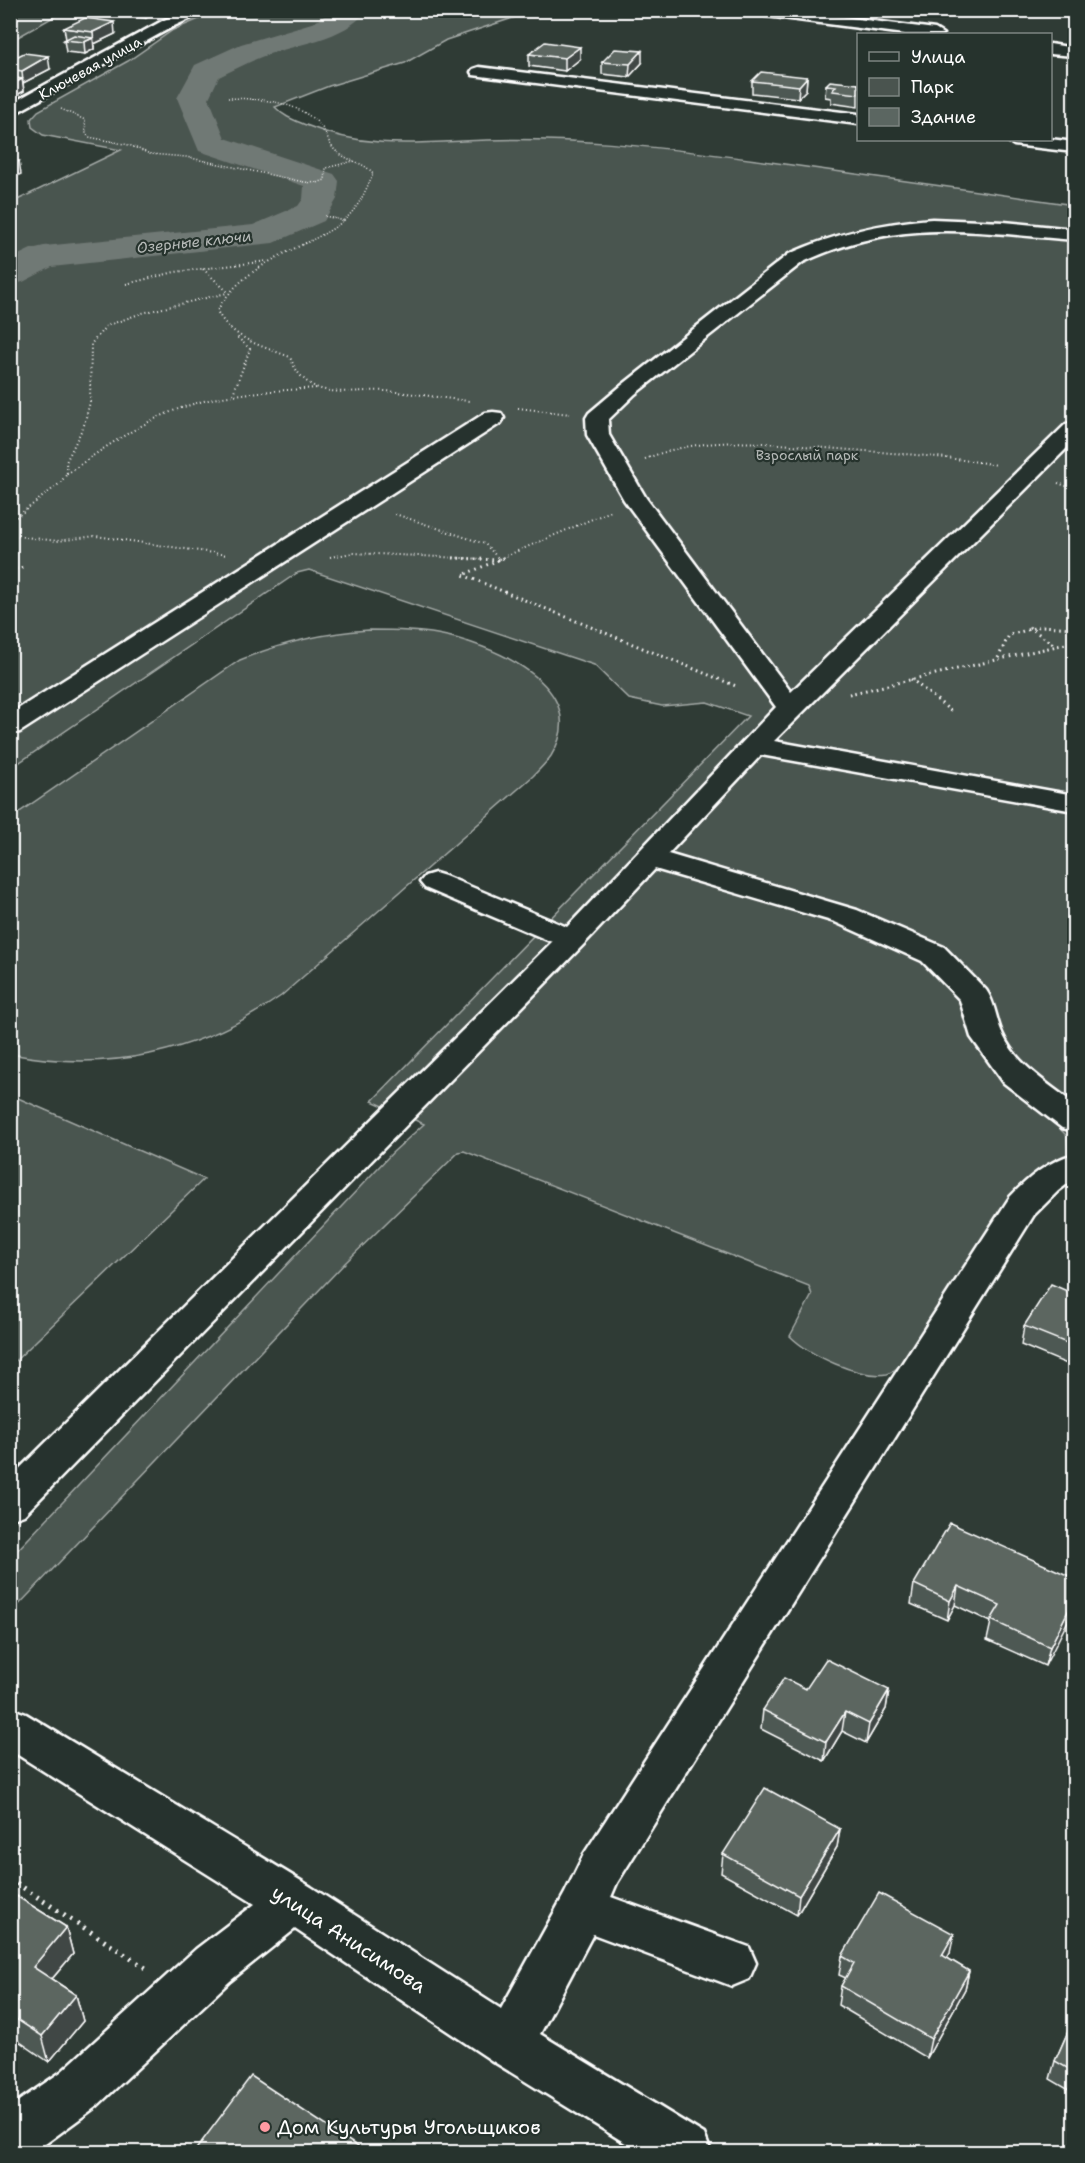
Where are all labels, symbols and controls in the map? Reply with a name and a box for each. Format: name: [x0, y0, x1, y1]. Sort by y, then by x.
street label: Ключевая улица: [35, 32, 145, 104]
legend: [857, 33, 1052, 141]
text: Улица: [911, 45, 965, 69]
text: Парк: [911, 75, 954, 99]
text: Здание: [911, 105, 976, 129]
water label: Озерные ключи: [136, 226, 252, 258]
park label: Взрослый парк: [756, 446, 859, 464]
street label: улица Анисимова: [267, 1879, 432, 1999]
place label: Дом Культуры Угольщиков: [277, 2114, 541, 2140]
marker: Дом Культуры Угольщиков: [258, 2120, 272, 2134]

